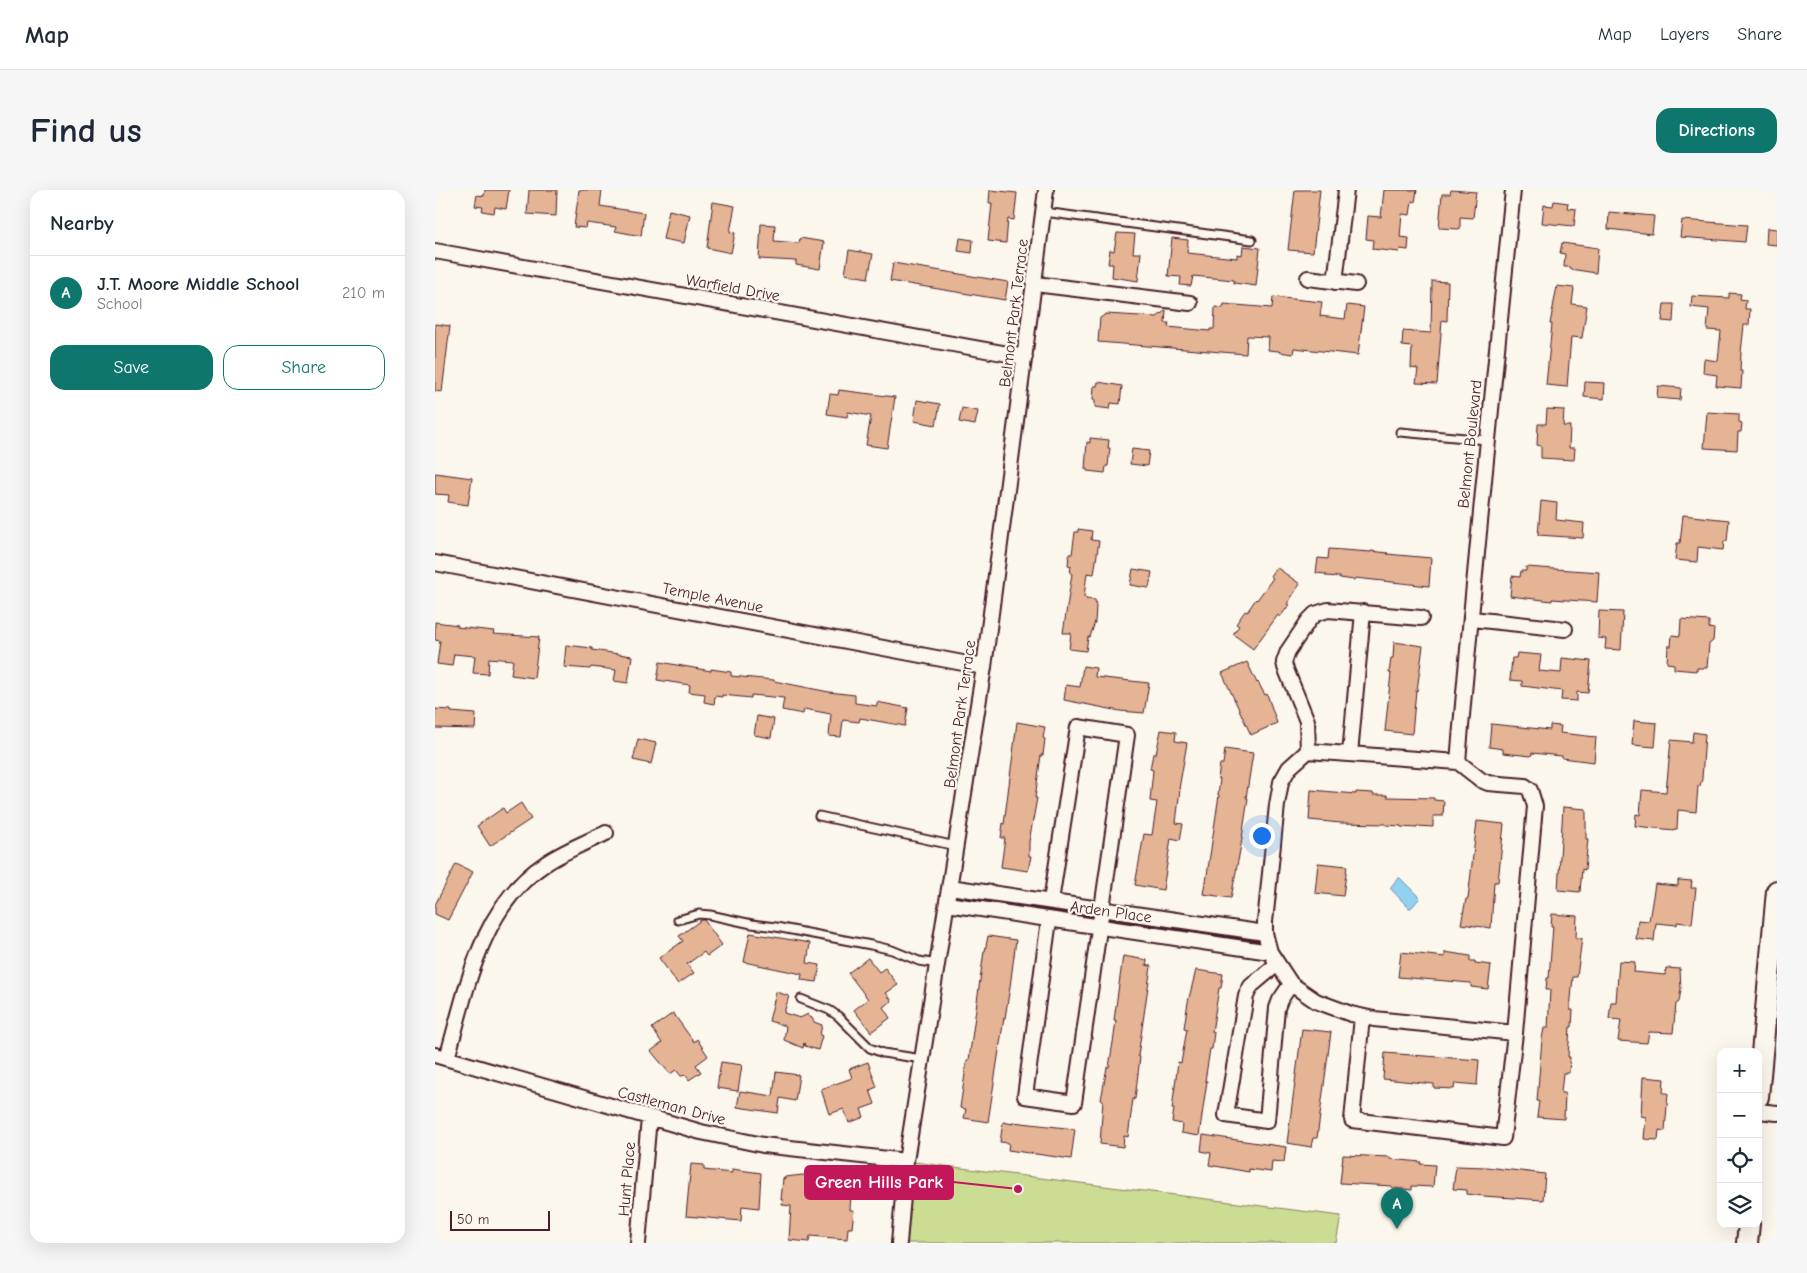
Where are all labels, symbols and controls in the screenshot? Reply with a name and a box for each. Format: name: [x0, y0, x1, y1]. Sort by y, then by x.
text: Map: [25, 21, 69, 49]
text: Map: [1598, 24, 1632, 45]
text: Layers: [1660, 24, 1709, 45]
text: Share: [1737, 24, 1782, 45]
button: Directions: [1656, 108, 1777, 153]
text: Find us: [30, 110, 142, 151]
text: Nearby: [50, 211, 114, 235]
street label: Belmont Park Terrace: [996, 238, 1032, 388]
street label: Warfield Drive: [684, 271, 781, 305]
text: J.T. Moore Middle School: [97, 273, 300, 295]
text: A: [62, 284, 70, 302]
text: 210 m: [342, 284, 385, 302]
text: School: [97, 295, 143, 313]
button: Save: [50, 345, 213, 390]
button: Share: [223, 345, 385, 390]
street label: Belmont Boulevard: [1454, 379, 1486, 509]
street label: Temple Avenue: [661, 579, 765, 617]
street label: Belmont Park Terrace: [941, 639, 979, 789]
your location: [1249, 823, 1275, 849]
street label: Arden Place: [1069, 897, 1153, 927]
map controls: [1717, 1048, 1762, 1228]
button: +: [1717, 1048, 1762, 1093]
street label: Castleman Drive: [616, 1083, 728, 1129]
button: −: [1717, 1093, 1762, 1138]
button: locate: [1717, 1138, 1762, 1183]
street label: Hunt Place: [615, 1141, 639, 1217]
callout: Green Hills Park: [805, 1166, 953, 1199]
text: Green Hills Park: [815, 1172, 943, 1193]
button: layers: [1717, 1183, 1762, 1228]
pin: A: [1381, 1188, 1413, 1229]
scale bar: [450, 1208, 550, 1231]
text: 50 m: [457, 1211, 489, 1228]

